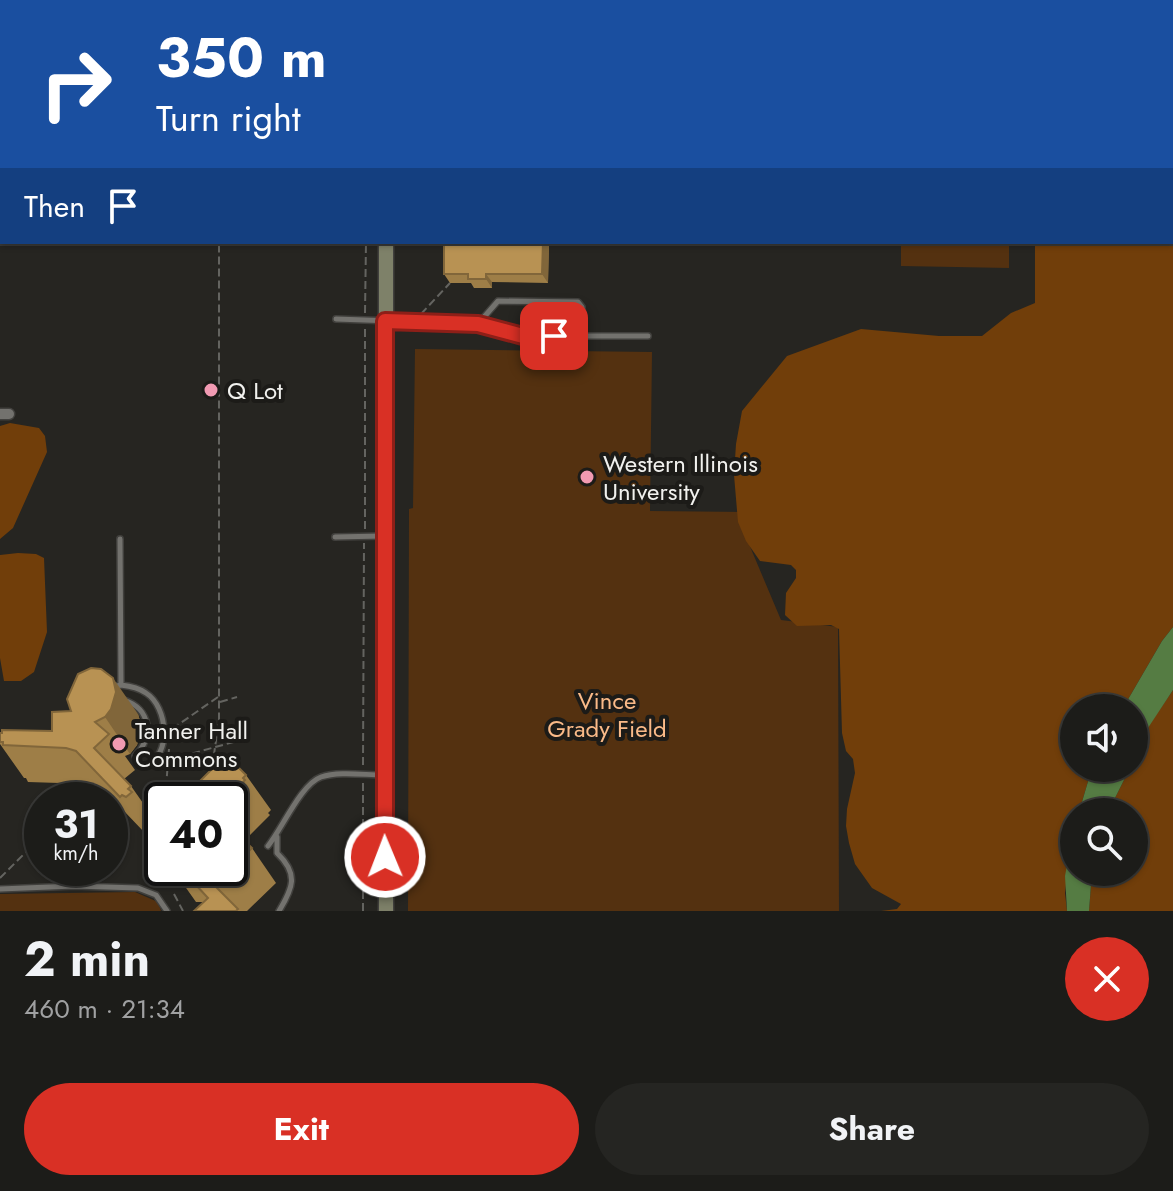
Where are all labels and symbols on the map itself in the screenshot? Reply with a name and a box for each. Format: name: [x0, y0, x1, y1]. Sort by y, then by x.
pin: [520, 302, 588, 370]
place label: Q Lot: [227, 373, 283, 408]
marker: Q Lot: [202, 381, 220, 399]
place label: Western Illinois University: [603, 446, 758, 509]
marker: Western Illinois University: [578, 468, 596, 486]
park label: Vince Grady Field: [547, 683, 667, 746]
place label: Tanner Hall Commons: [135, 713, 248, 776]
marker: Tanner Hall Commons: [110, 735, 128, 753]
speed limit sign: 40: [144, 782, 248, 886]
position arrow: [343, 815, 427, 899]

